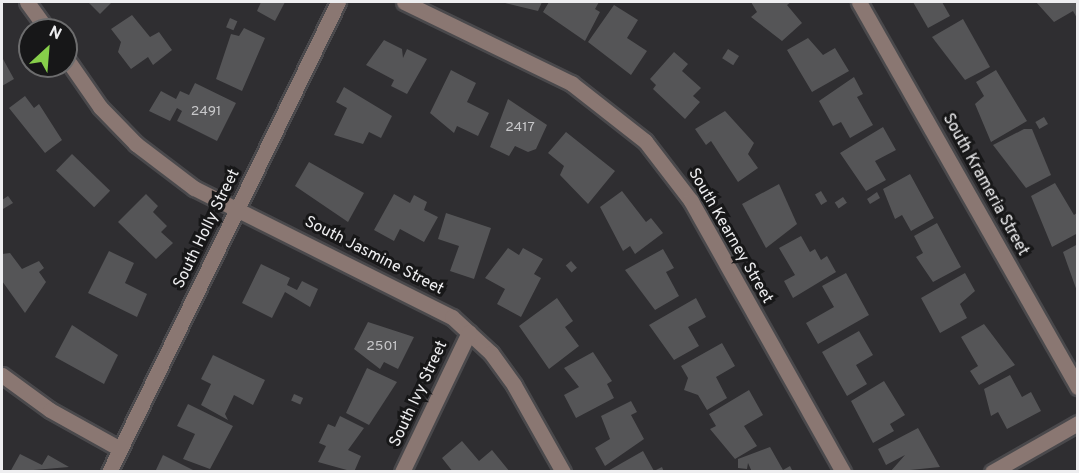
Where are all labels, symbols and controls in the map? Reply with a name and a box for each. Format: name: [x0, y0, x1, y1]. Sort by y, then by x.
north arrow: [18, 18, 78, 78]
text: N: [45, 22, 65, 45]
house number: 2491: [191, 104, 221, 120]
street label: South Krameria Street: [938, 110, 1032, 260]
house number: 2417: [505, 120, 535, 136]
street label: South Kearney Street: [683, 165, 777, 307]
street label: South Holly Street: [170, 166, 244, 292]
street label: South Jasmine Street: [301, 213, 447, 299]
street label: South Ivy Street: [386, 338, 452, 450]
house number: 2501: [366, 339, 398, 355]

